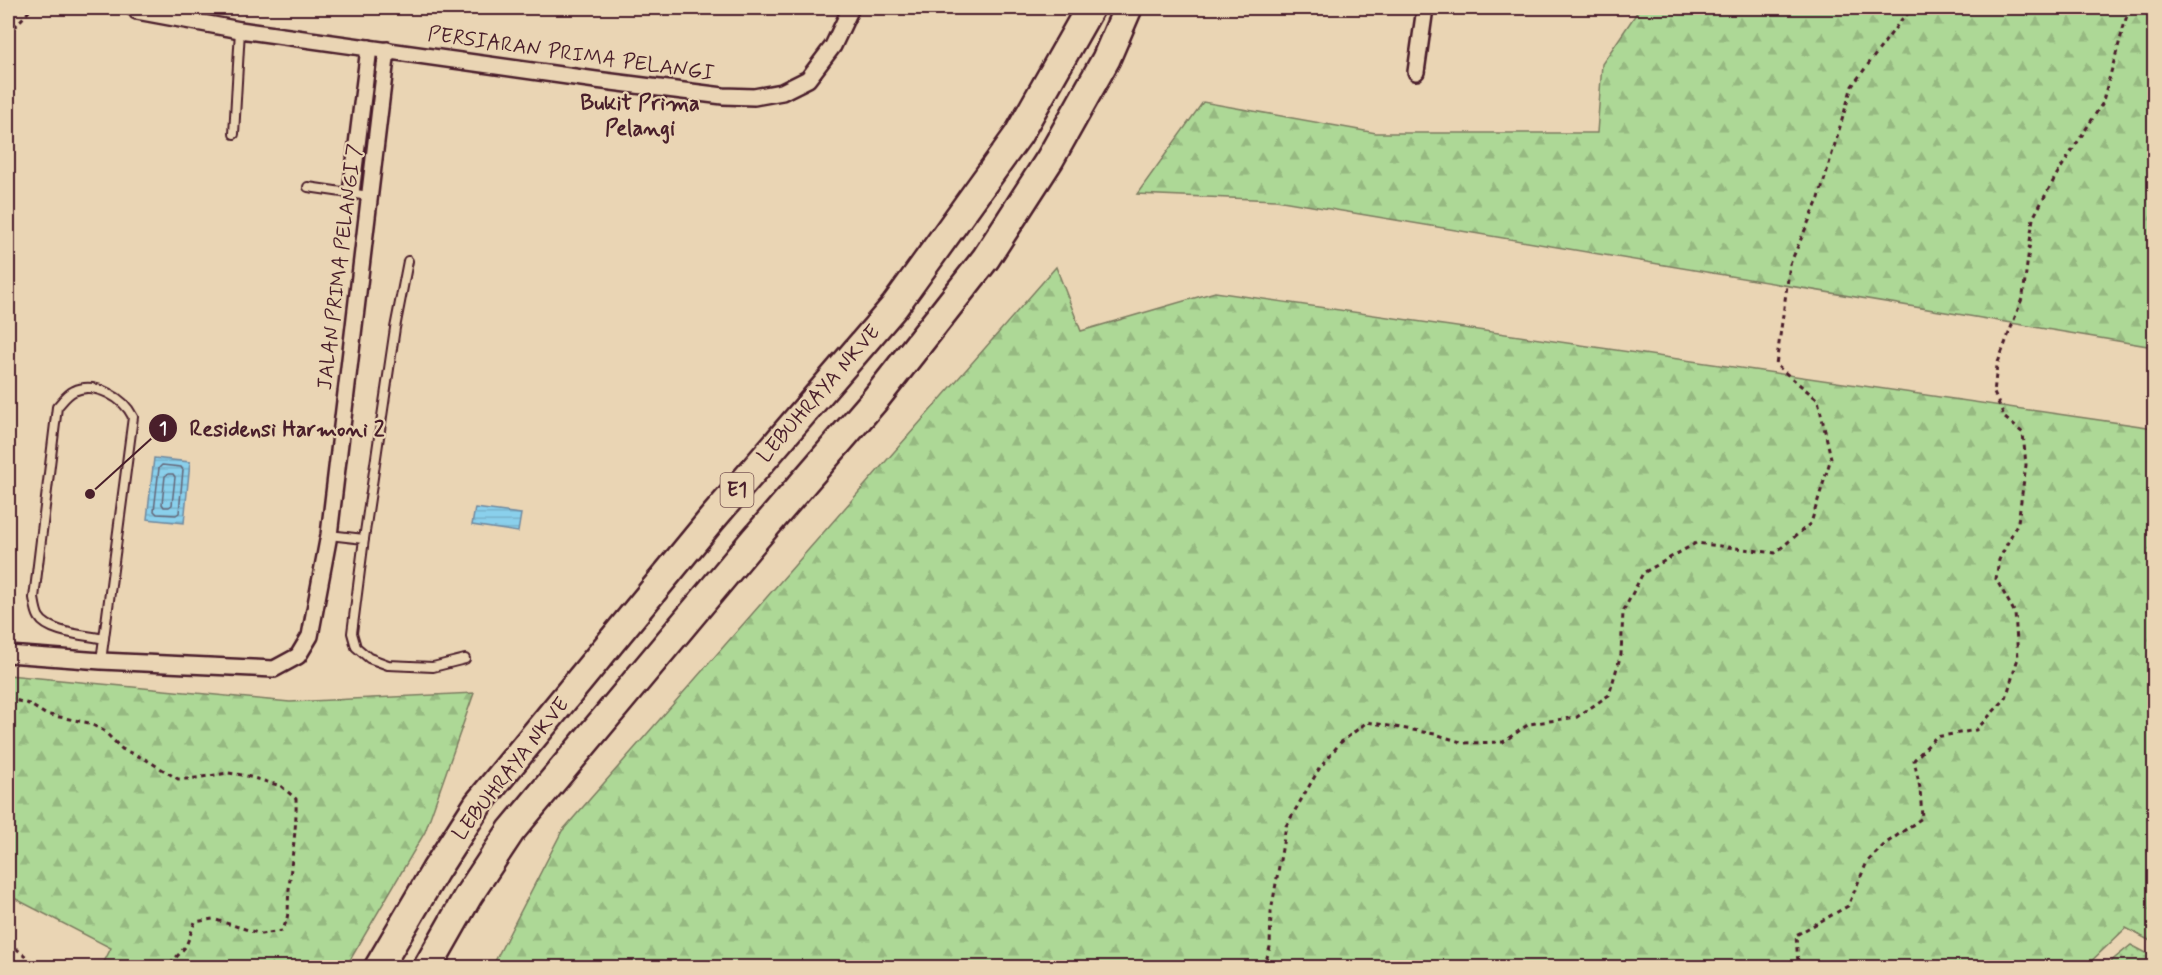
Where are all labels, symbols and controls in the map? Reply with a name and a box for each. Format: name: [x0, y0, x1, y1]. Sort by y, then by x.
street label: PERSIARAN PRIMA PELANGI: [426, 20, 716, 88]
district label: Bukit Prima Pelangi: [580, 90, 700, 144]
street label: JALAN PRIMA PELANGI 7: [311, 142, 369, 392]
street label: LEBUHRAYA NKVE: [751, 319, 887, 469]
callout: Residensi Harmoni 2: [148, 408, 395, 448]
text: Residensi Harmoni 2: [190, 416, 385, 444]
text: 1: [159, 417, 167, 441]
road number: E1: [720, 473, 754, 507]
street label: LEBUHRAYA NKVE: [446, 692, 576, 846]

